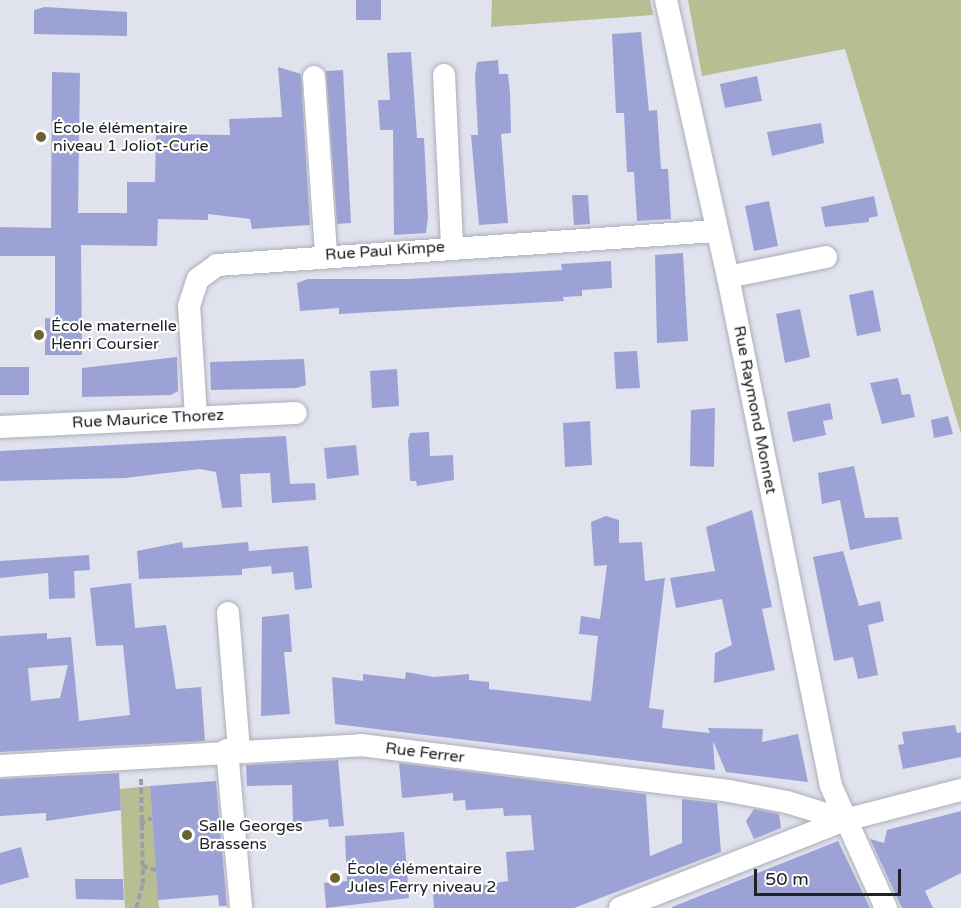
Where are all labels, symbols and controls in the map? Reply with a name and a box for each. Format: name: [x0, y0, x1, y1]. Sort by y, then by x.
place label: École élémentaire niveau 1 Joliot-Curie: [53, 118, 209, 156]
marker: École élémentaire niveau 1 Joliot-Curie: [34, 130, 48, 144]
street label: Rue Paul Kimpe: [324, 237, 446, 265]
place label: École maternelle Henri Coursier: [51, 316, 177, 354]
street label: Rue Raymond Monnet: [729, 324, 781, 496]
marker: École maternelle Henri Coursier: [32, 328, 46, 342]
street label: Rue Maurice Thorez: [71, 405, 225, 433]
street label: Rue Ferrer: [384, 739, 466, 767]
place label: Salle Georges Brassens: [199, 816, 303, 854]
marker: Salle Georges Brassens: [180, 828, 194, 842]
scale bar: [757, 857, 904, 895]
place label: École élémentaire Jules Ferry niveau 2: [347, 859, 496, 897]
text: 50 m: [765, 868, 809, 890]
marker: École élémentaire Jules Ferry niveau 2: [328, 871, 342, 885]

